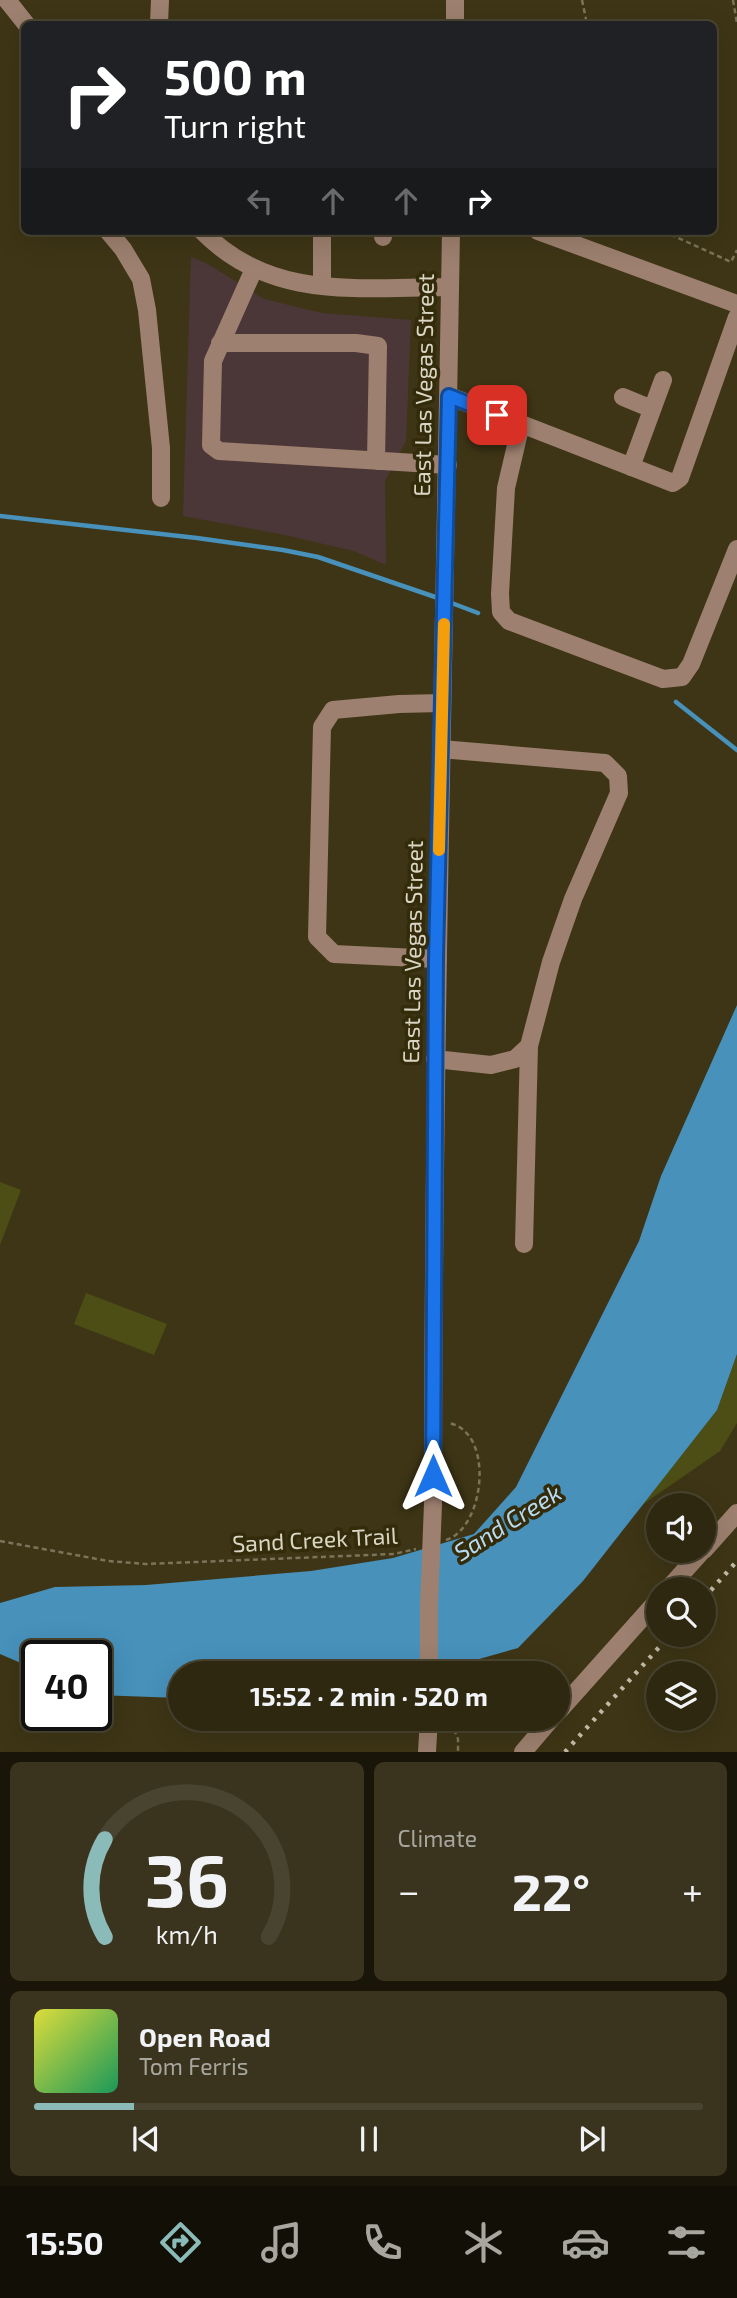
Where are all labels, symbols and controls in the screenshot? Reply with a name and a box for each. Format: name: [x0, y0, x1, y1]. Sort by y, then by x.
text: 500 m: [164, 46, 307, 105]
icon: right: [49, 49, 140, 140]
text: Turn right: [164, 106, 306, 144]
icon: left: [241, 182, 279, 220]
icon: ahead: [314, 182, 352, 220]
icon: ahead: [387, 182, 425, 220]
icon: right: [460, 182, 498, 220]
street label: East Las Vegas Street: [407, 273, 439, 497]
pin: [467, 385, 527, 445]
icon: arrive: [478, 396, 516, 434]
street label: East Las Vegas Street: [396, 840, 428, 1064]
position arrow: [396, 1439, 470, 1513]
water label: Sand Creek: [448, 1477, 566, 1566]
map controls: [646, 1493, 716, 1731]
button: sound: [646, 1493, 716, 1563]
street label: Sand Creek Trail: [232, 1521, 399, 1557]
button: search: [646, 1577, 716, 1647]
speed limit sign: 40: [21, 1640, 112, 1731]
button: layers: [646, 1661, 716, 1731]
text: 15:52 · 2 min · 520 m: [250, 1680, 488, 1711]
text: Climate: [398, 1824, 477, 1852]
text: 36: [145, 1835, 229, 1923]
text: 22°: [512, 1859, 590, 1921]
text: −: [398, 1867, 420, 1913]
text: +: [682, 1867, 703, 1913]
text: km/h: [156, 1919, 218, 1949]
text: Open Road: [139, 2021, 271, 2052]
text: Tom Ferris: [139, 2052, 248, 2080]
icon: previous: [127, 2120, 165, 2158]
icon: pause: [350, 2120, 388, 2158]
icon: next: [573, 2120, 611, 2158]
icon: directions: [156, 2218, 205, 2267]
icon: music: [257, 2218, 306, 2267]
icon: phone: [358, 2218, 407, 2267]
icon: climate: [459, 2218, 508, 2267]
icon: car: [561, 2218, 610, 2267]
icon: filters: [662, 2218, 711, 2267]
text: 15:50: [26, 2223, 104, 2261]

